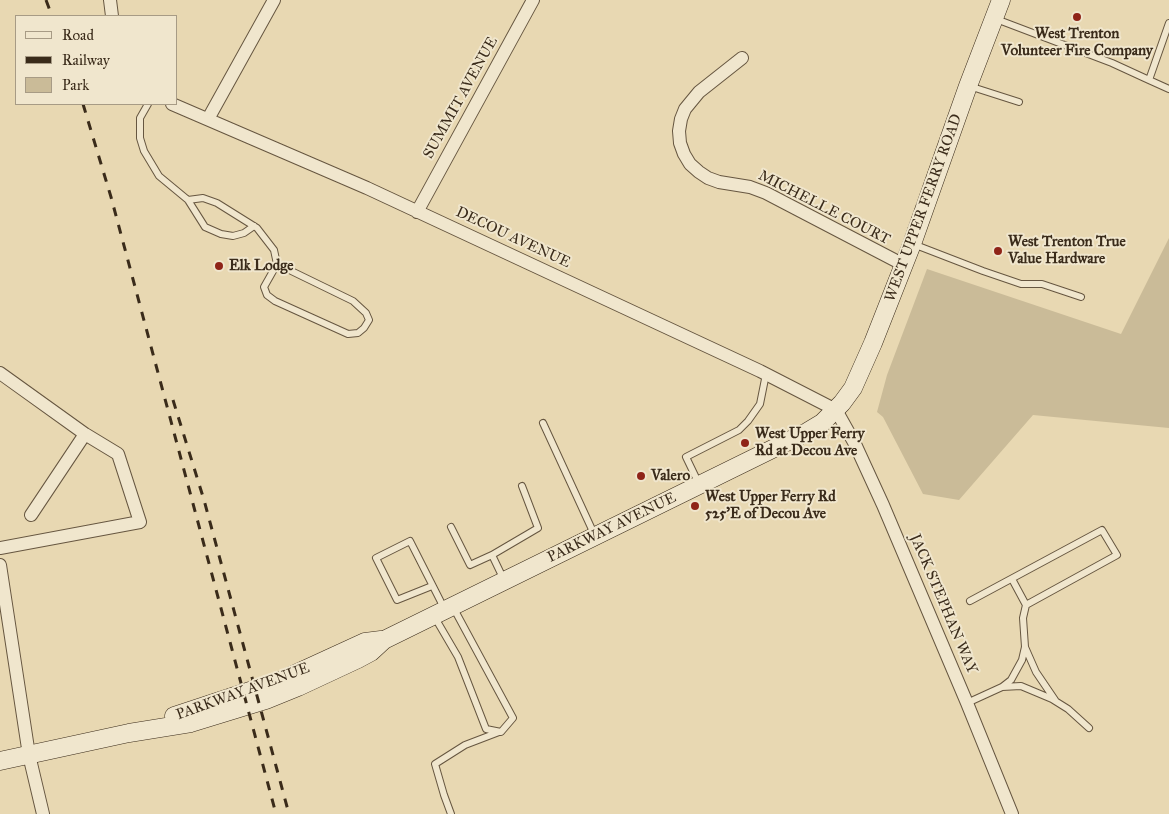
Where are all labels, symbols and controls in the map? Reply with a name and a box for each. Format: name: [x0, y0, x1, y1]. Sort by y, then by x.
marker: West Trenton Volunteer Fire Company: [1071, 11, 1083, 23]
legend: [15, 15, 178, 105]
place label: West Trenton Volunteer Fire Company: [1001, 25, 1153, 60]
text: Road: [62, 26, 94, 44]
street label: SUMMIT AVENUE: [420, 34, 502, 162]
text: Railway: [62, 51, 110, 69]
text: Park: [62, 76, 89, 94]
street label: WEST UPPER FERRY ROAD: [882, 112, 966, 304]
street label: MICHELLE COURT: [755, 167, 893, 249]
street label: DECOU AVENUE: [453, 204, 573, 272]
place label: West Trenton True Value Hardware: [1008, 233, 1126, 268]
marker: West Trenton True Value Hardware: [992, 245, 1004, 257]
place label: Elk Lodge: [229, 257, 294, 275]
marker: Elk Lodge: [213, 260, 225, 272]
place label: West Upper Ferry Rd at Decou Ave: [755, 425, 865, 460]
marker: West Upper Ferry Rd at Decou Ave: [739, 437, 751, 449]
place label: Valero: [651, 467, 690, 485]
marker: Valero: [635, 470, 647, 482]
place label: West Upper Ferry Rd 525'E of Decou Ave: [705, 488, 836, 523]
street label: PARKWAY AVENUE: [545, 489, 679, 567]
marker: West Upper Ferry Rd 525'E of Decou Ave: [689, 500, 701, 512]
street label: JACK STEPHAN WAY: [905, 531, 981, 677]
street label: PARKWAY AVENUE: [174, 659, 312, 725]

